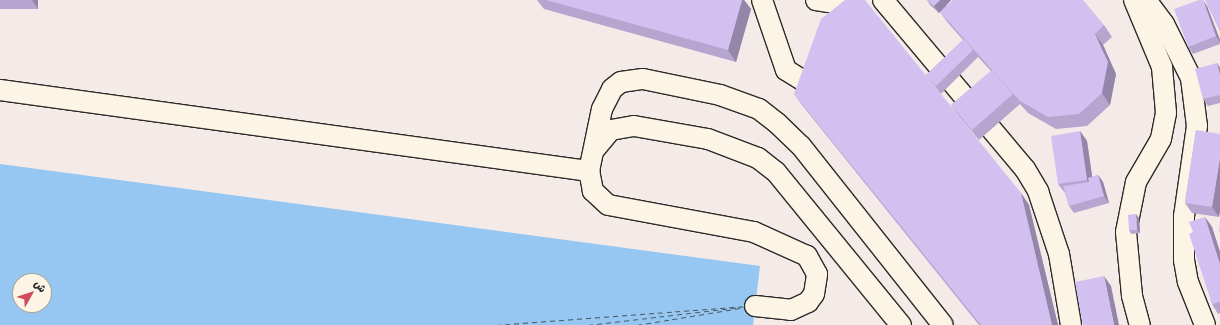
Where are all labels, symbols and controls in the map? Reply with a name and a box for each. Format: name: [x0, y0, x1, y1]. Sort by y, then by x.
north arrow: [12, 273, 52, 313]
text: ش: [31, 277, 50, 295]

